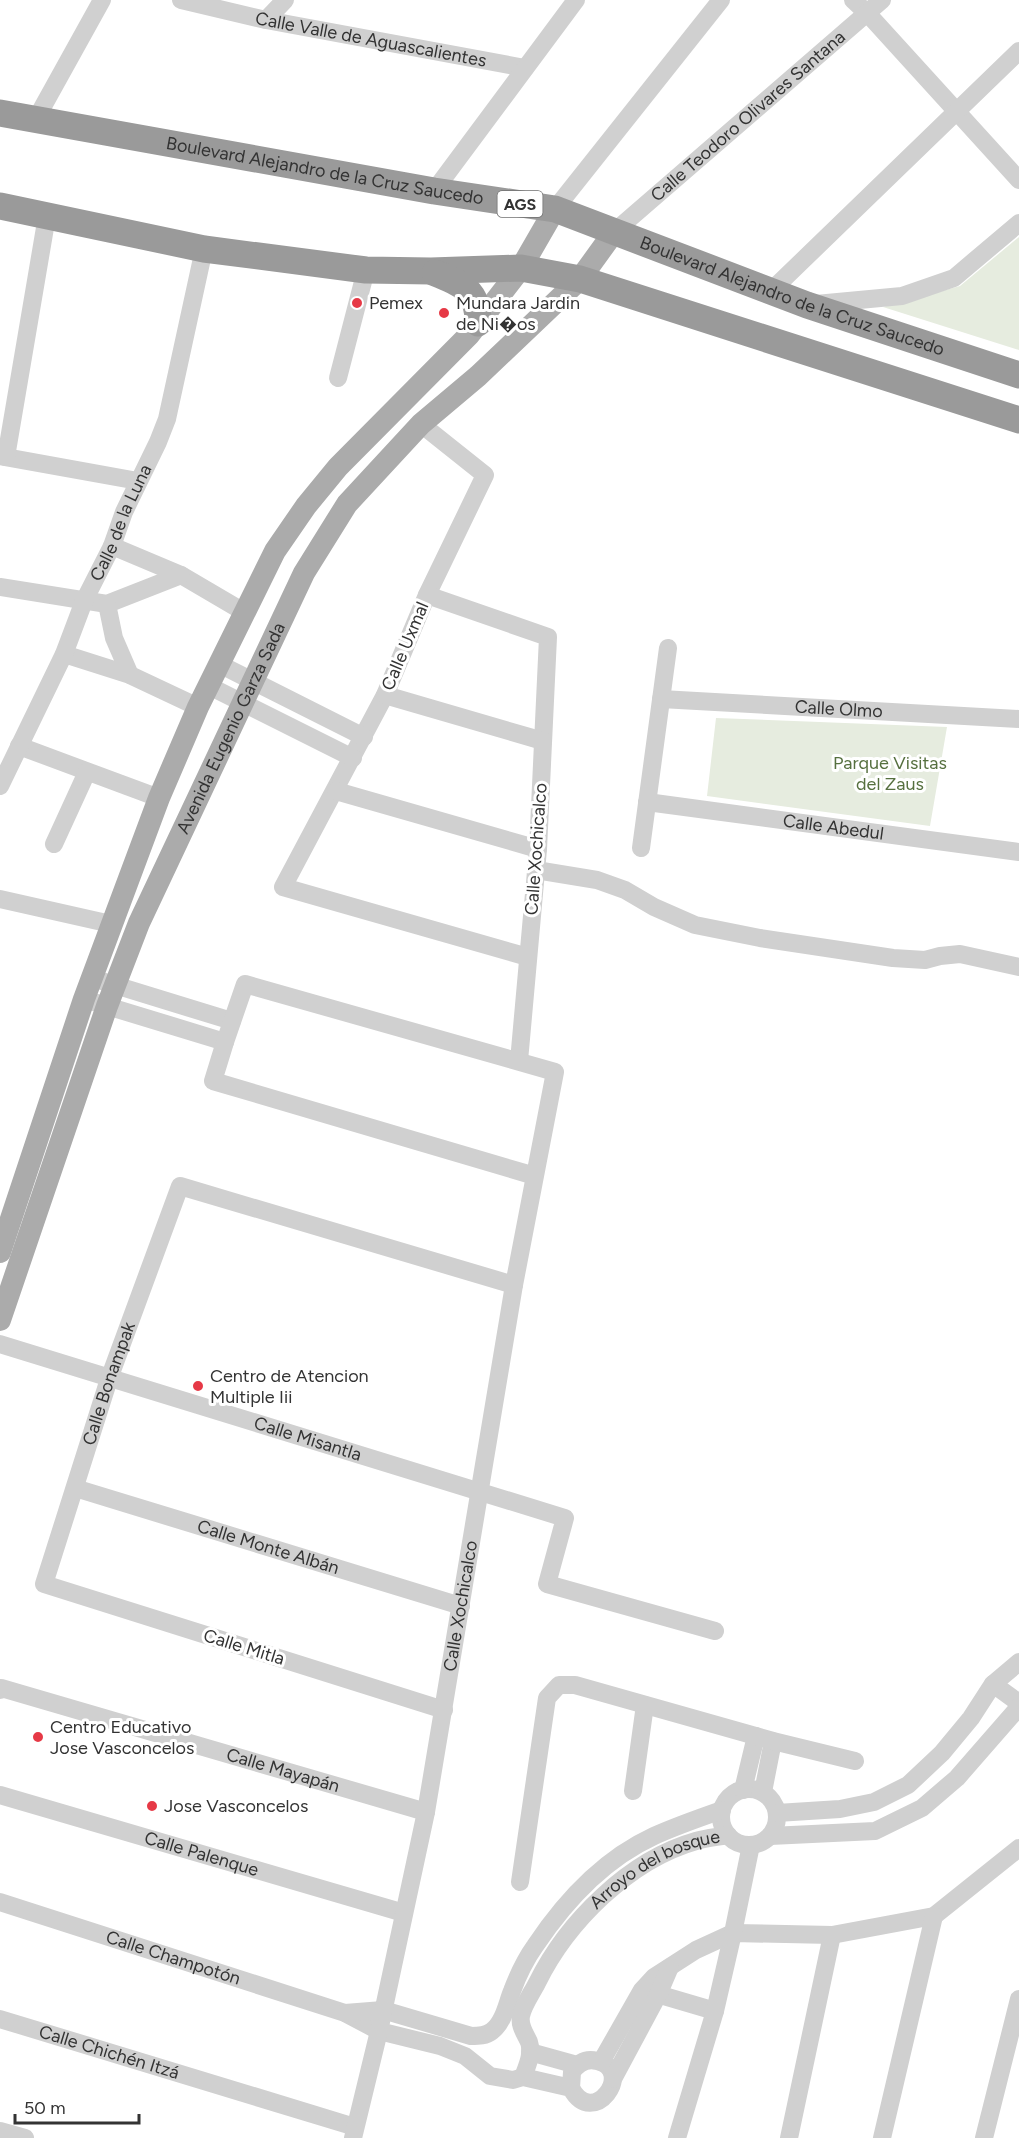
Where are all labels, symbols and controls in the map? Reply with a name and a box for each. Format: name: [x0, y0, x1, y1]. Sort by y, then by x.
street label: Calle Valle de Aguascalientes: [253, 7, 488, 72]
street label: Calle Teodoro Olivares Santana: [646, 26, 850, 206]
street label: Boulevard Alejandro de la Cruz Saucedo: [164, 132, 485, 209]
road number: AGS: [498, 191, 542, 217]
street label: Boulevard Alejandro de la Cruz Saucedo: [637, 231, 947, 361]
place label: Pemex: [369, 292, 423, 314]
place label: Mundara Jardin de Ni�os: [456, 292, 580, 335]
marker: Pemex: [350, 296, 364, 310]
marker: Mundara Jardin de Ni�os: [437, 306, 451, 320]
street label: Calle de la Luna: [85, 461, 156, 585]
street label: Calle Uxmal: [376, 598, 434, 694]
street label: Avenida Eugenio Garza Sada: [172, 619, 290, 837]
street label: Calle Olmo: [794, 695, 883, 722]
park label: Parque Visitas del Zaus: [833, 752, 947, 795]
street label: Calle Xochicalco: [520, 782, 552, 916]
street label: Calle Abedul: [782, 809, 885, 845]
street label: Calle Bonampak: [78, 1319, 140, 1448]
place label: Centro de Atencion Multiple Iii: [210, 1365, 369, 1408]
marker: Centro de Atencion Multiple Iii: [191, 1379, 205, 1393]
street label: Calle Misantla: [251, 1412, 364, 1466]
street label: Calle Monte Albán: [195, 1515, 342, 1579]
street label: Calle Xochicalco: [439, 1539, 482, 1673]
street label: Calle Mitla: [201, 1624, 287, 1670]
place label: Centro Educativo Jose Vasconcelos: [50, 1716, 194, 1759]
marker: Centro Educativo Jose Vasconcelos: [31, 1730, 45, 1744]
street label: Calle Mayapán: [224, 1743, 342, 1797]
place label: Jose Vasconcelos: [164, 1795, 308, 1817]
marker: Jose Vasconcelos: [145, 1799, 159, 1813]
street label: Arroyo del bosque: [585, 1826, 722, 1914]
street label: Calle Palenque: [142, 1827, 261, 1881]
street label: Calle Champotón: [103, 1926, 243, 1990]
street label: Calle Chichén Itzá: [36, 2020, 182, 2084]
scale bar: [15, 2087, 140, 2125]
text: 50 m: [24, 2097, 66, 2119]

